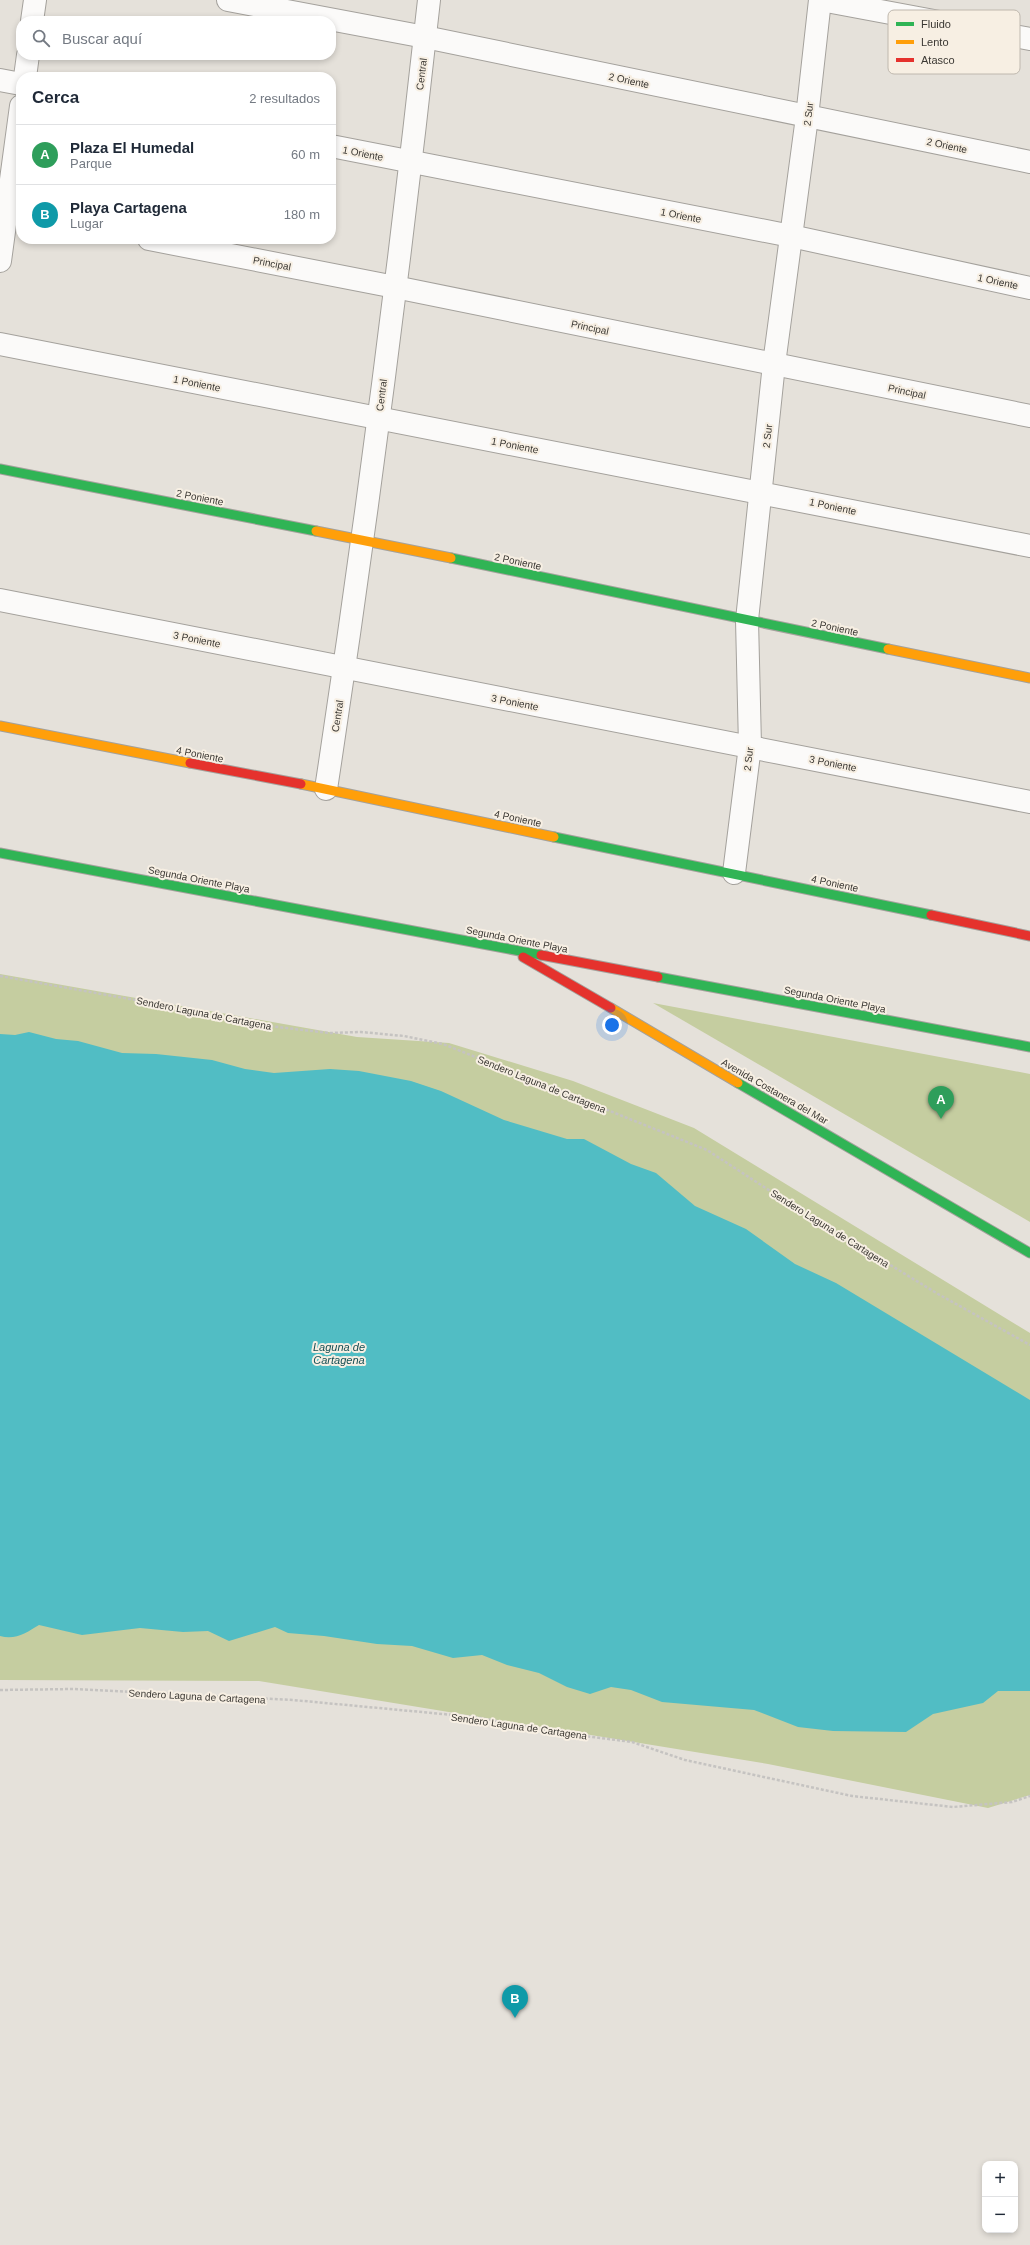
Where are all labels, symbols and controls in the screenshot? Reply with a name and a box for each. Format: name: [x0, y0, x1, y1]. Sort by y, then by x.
legend: [888, 10, 1020, 74]
search box: [16, 16, 336, 60]
text: Fluido: [921, 18, 951, 30]
icon: search: [30, 27, 52, 49]
text: Buscar aquí: [62, 30, 142, 47]
text: Lento: [921, 36, 949, 48]
text: Atasco: [921, 54, 955, 66]
street label: Central: [414, 57, 429, 91]
street label: 2 Oriente: [608, 71, 651, 90]
text: Cerca: [32, 88, 79, 107]
text: 2 resultados: [249, 91, 320, 106]
street label: 2 Sur: [802, 101, 815, 127]
street label: 2 Oriente: [926, 136, 969, 155]
text: Plaza El Humedal: [70, 139, 194, 156]
street label: 1 Oriente: [342, 144, 385, 163]
text: A: [40, 147, 50, 162]
text: 60 m: [291, 147, 320, 162]
text: Parque: [70, 156, 112, 171]
text: Playa Cartagena: [70, 199, 187, 216]
street label: 1 Oriente: [660, 206, 703, 225]
text: B: [40, 207, 50, 222]
text: 180 m: [284, 207, 320, 222]
text: Lugar: [70, 216, 103, 231]
street label: Principal: [252, 254, 292, 273]
street label: 1 Oriente: [977, 272, 1020, 291]
street label: Principal: [570, 318, 610, 337]
street label: 1 Poniente: [172, 374, 222, 394]
street label: Central: [374, 378, 389, 412]
street label: Principal: [887, 382, 927, 401]
street label: 2 Sur: [761, 423, 774, 449]
street label: 1 Poniente: [490, 436, 540, 456]
street label: 2 Poniente: [175, 488, 225, 508]
street label: 1 Poniente: [808, 496, 858, 517]
street label: 2 Poniente: [493, 551, 543, 572]
street label: 2 Poniente: [810, 617, 860, 638]
street label: 3 Poniente: [172, 630, 222, 650]
street label: 3 Poniente: [490, 693, 540, 713]
street label: Central: [330, 699, 345, 733]
street label: 4 Poniente: [175, 745, 225, 765]
street label: 2 Sur: [742, 746, 755, 772]
street label: 3 Poniente: [808, 754, 858, 774]
street label: 4 Poniente: [493, 808, 543, 829]
street label: Segunda Oriente Playa: [147, 864, 251, 895]
street label: 4 Poniente: [810, 873, 860, 894]
street label: Segunda Oriente Playa: [465, 924, 569, 955]
street label: Segunda Oriente Playa: [783, 984, 887, 1015]
street label: Sendero Laguna de Cartagena: [135, 995, 273, 1032]
your location: [602, 1015, 622, 1035]
street label: Sendero Laguna de Cartagena: [476, 1054, 608, 1115]
street label: Avenida Costanera del Mar: [720, 1056, 830, 1127]
pin: A: [928, 1086, 954, 1119]
street label: Sendero Laguna de Cartagena: [769, 1187, 891, 1270]
water label: Laguna de Cartagena: [313, 1341, 365, 1366]
street label: Sendero Laguna de Cartagena: [128, 1687, 266, 1706]
street label: Sendero Laguna de Cartagena: [450, 1711, 588, 1742]
pin: B: [502, 1985, 528, 2018]
map controls: [982, 2161, 1018, 2233]
button: +: [982, 2161, 1018, 2197]
button: −: [982, 2197, 1018, 2233]

